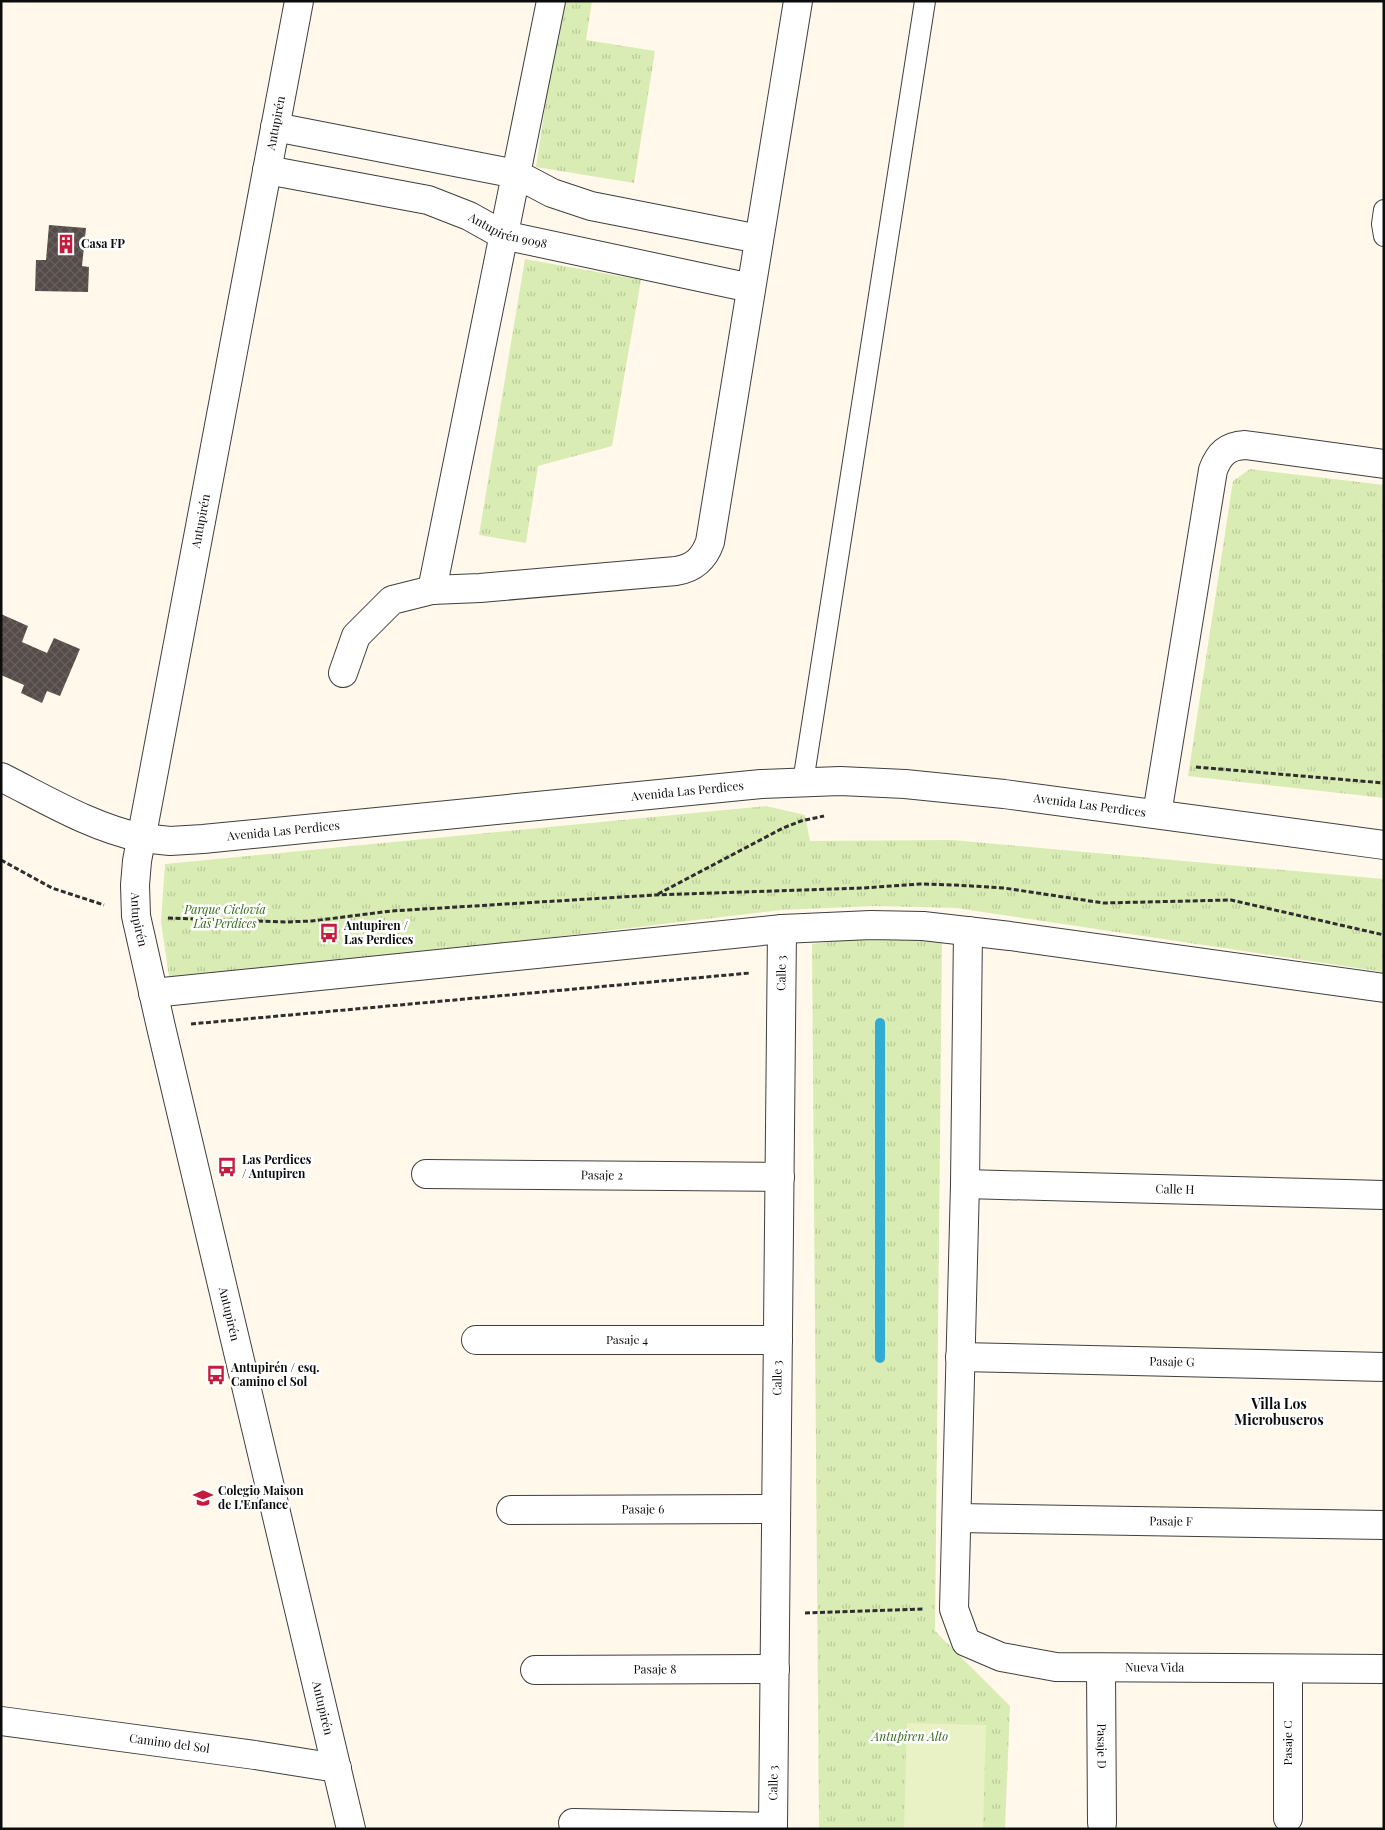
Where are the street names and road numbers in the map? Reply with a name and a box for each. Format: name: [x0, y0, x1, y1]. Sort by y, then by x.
street label: Antupirén: [262, 94, 288, 152]
street label: Antupirén 9098: [465, 208, 549, 251]
street label: Antupirén: [187, 492, 213, 550]
street label: Avenida Las Perdices: [629, 777, 744, 804]
street label: Avenida Las Perdices: [1032, 789, 1147, 820]
street label: Avenida Las Perdices: [225, 817, 340, 844]
street label: Antupirén: [128, 891, 152, 948]
street label: Calle 3: [772, 955, 789, 991]
street label: Pasaje 2: [581, 1166, 623, 1183]
street label: Calle H: [1155, 1180, 1195, 1197]
street label: Antupirén: [216, 1284, 244, 1342]
street label: Pasaje 4: [606, 1331, 648, 1347]
street label: Pasaje G: [1149, 1352, 1195, 1370]
street label: Calle 3: [768, 1360, 785, 1396]
street label: Pasaje 6: [622, 1500, 664, 1517]
street label: Pasaje F: [1149, 1512, 1193, 1529]
street label: Nueva Vida: [1125, 1658, 1184, 1675]
street label: Pasaje 8: [634, 1660, 676, 1677]
street label: Antupirén: [309, 1678, 337, 1736]
street label: Pasaje C: [1279, 1721, 1295, 1765]
street label: Pasaje D: [1094, 1723, 1111, 1769]
street label: Camino del Sol: [128, 1729, 211, 1756]
street label: Calle 3: [764, 1765, 781, 1801]

